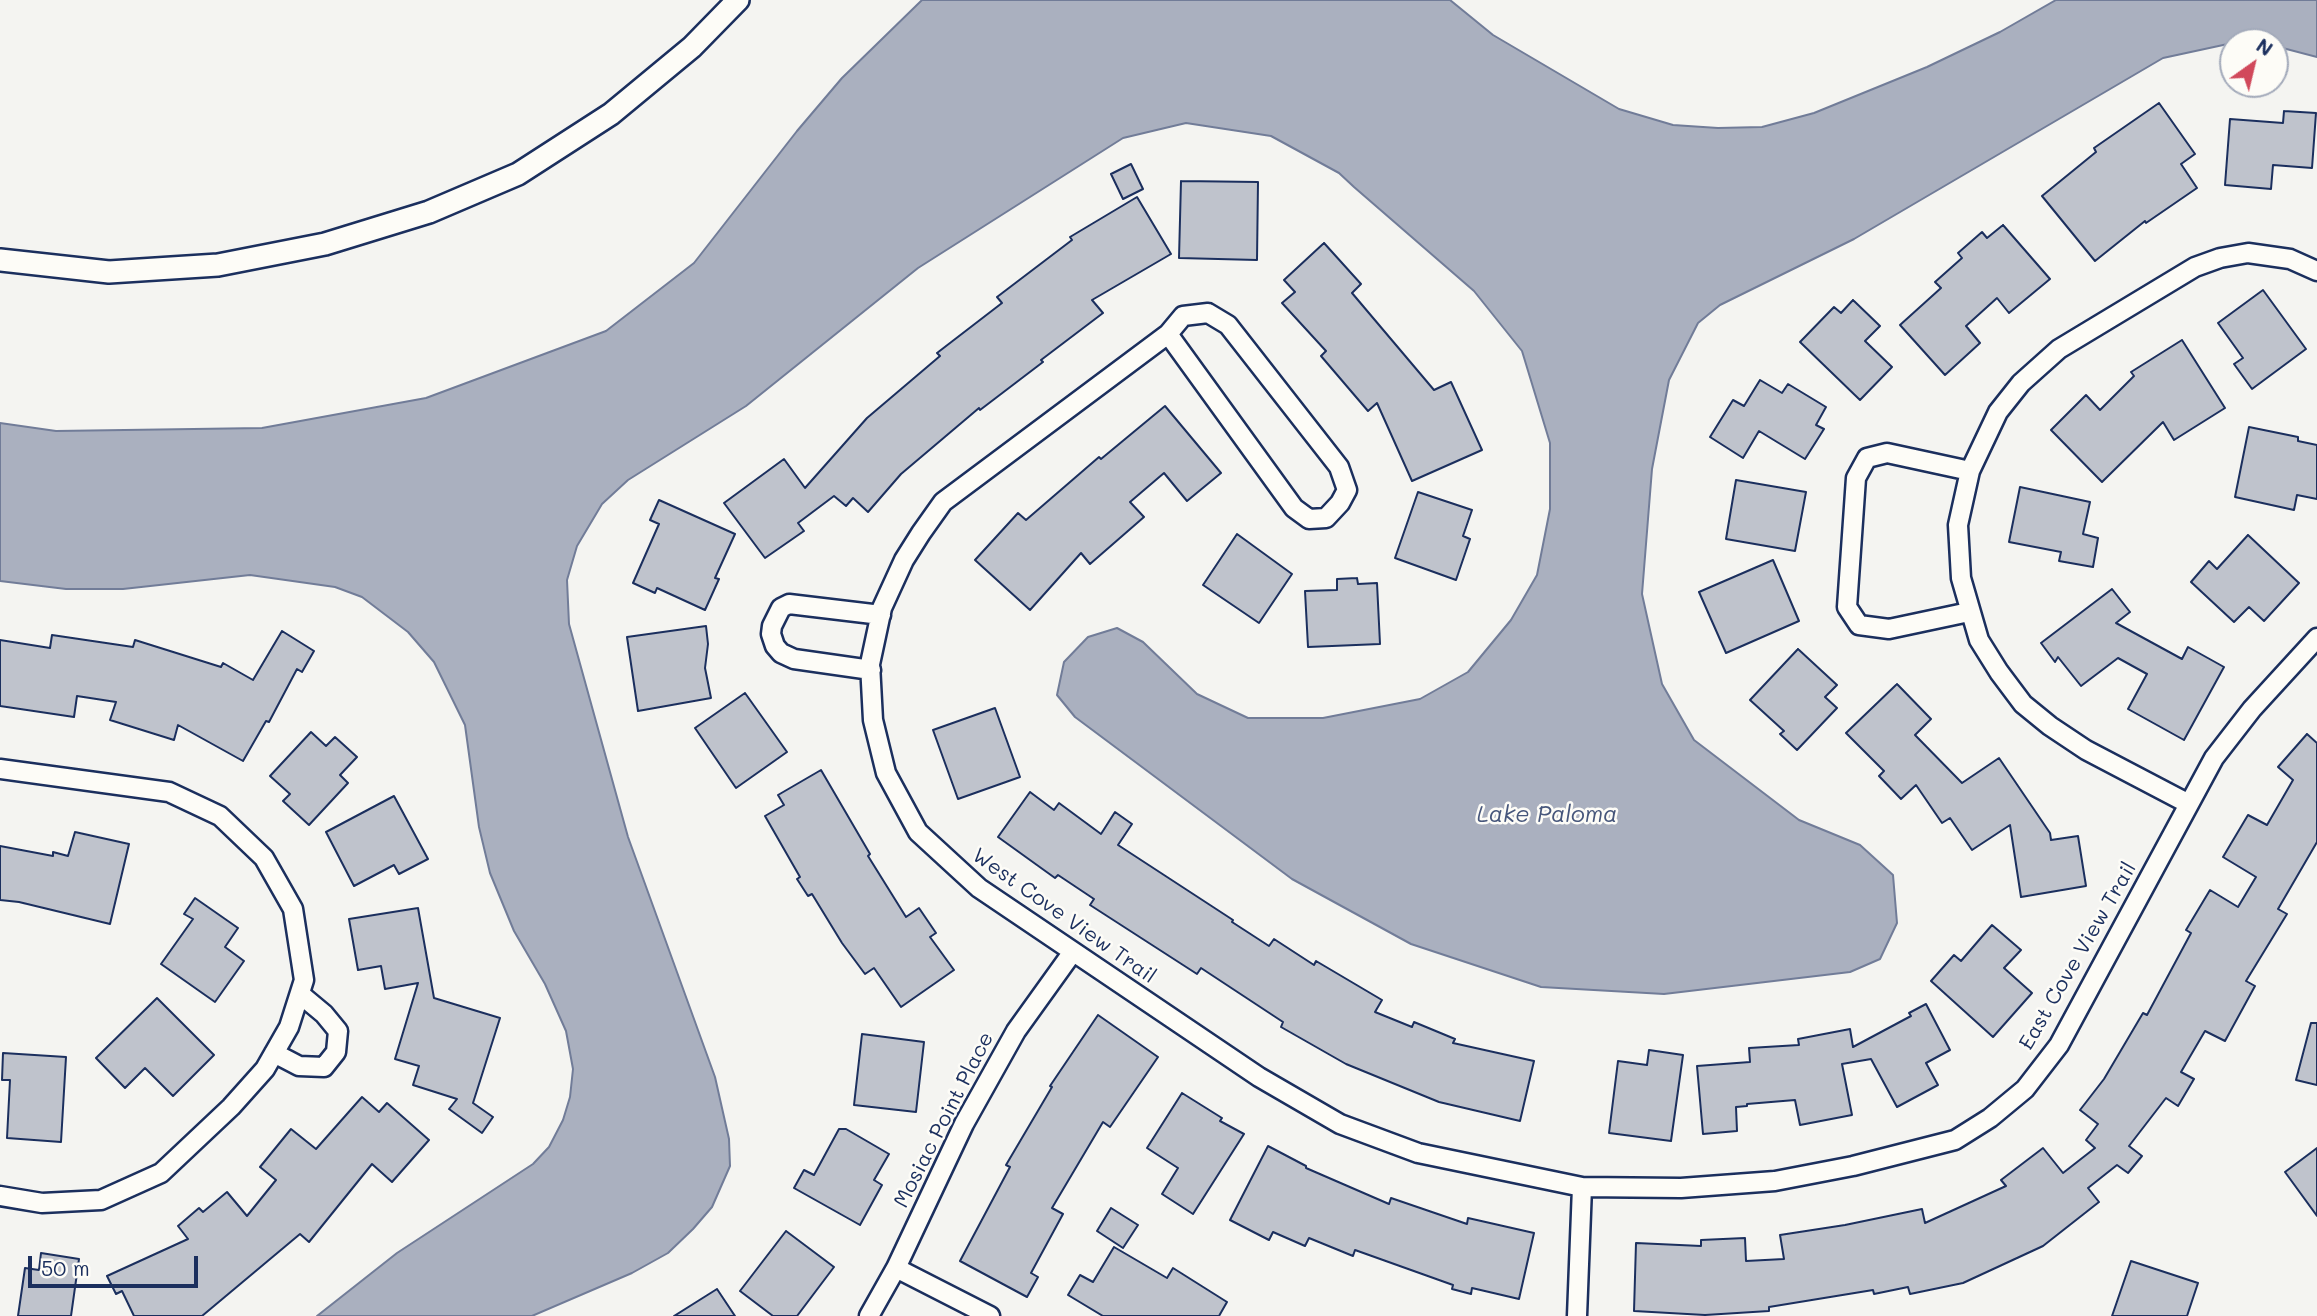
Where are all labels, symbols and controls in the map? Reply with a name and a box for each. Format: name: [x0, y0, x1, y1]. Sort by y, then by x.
north arrow: [2219, 28, 2289, 98]
text: N: [2252, 32, 2278, 61]
water label: Lake Paloma: [1477, 801, 1617, 829]
street label: West Cove View Trail: [967, 843, 1161, 989]
street label: East Cove View Trail: [2014, 858, 2142, 1054]
street label: Mosiac Point Place: [889, 1028, 999, 1212]
scale bar: [32, 1242, 201, 1286]
text: 50 m: [41, 1254, 90, 1281]

